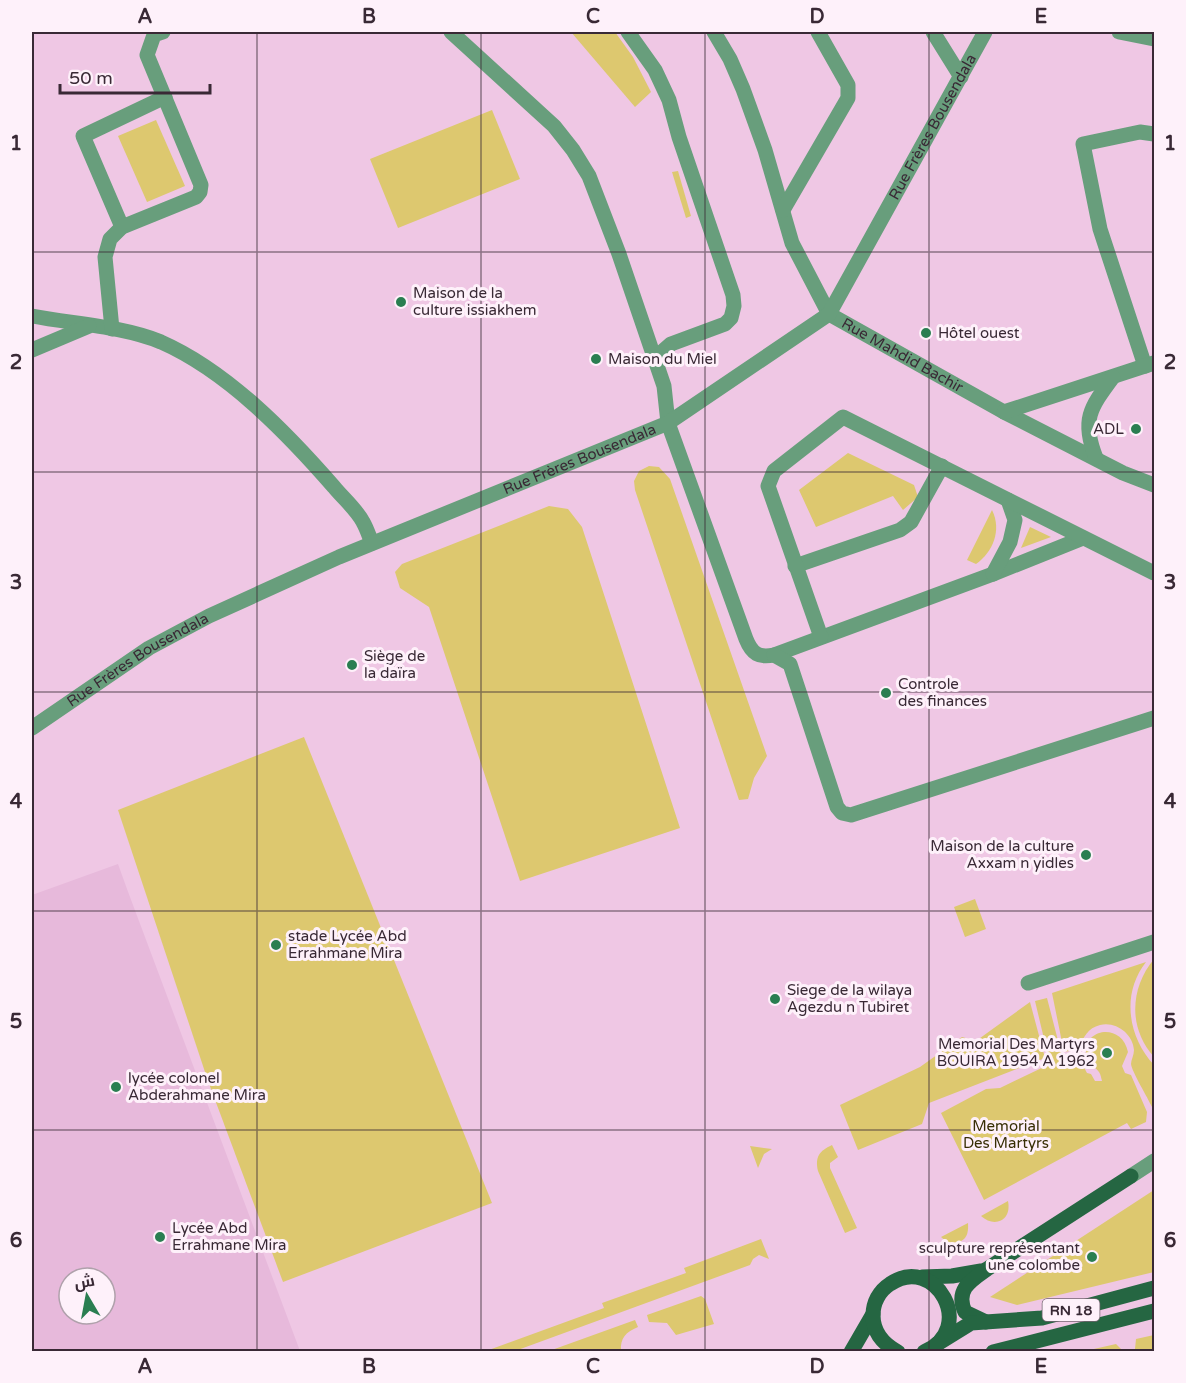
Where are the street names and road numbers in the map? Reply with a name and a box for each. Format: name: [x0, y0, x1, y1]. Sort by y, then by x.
street label: Rue Frères Bousendala: [885, 51, 980, 203]
street label: Rue Mahdid Bachir: [839, 314, 967, 396]
street label: Rue Frères Bousendala: [500, 420, 659, 498]
street label: Rue Frères Bousendala: [63, 609, 212, 710]
road number: RN 18: [1042, 1299, 1100, 1321]

